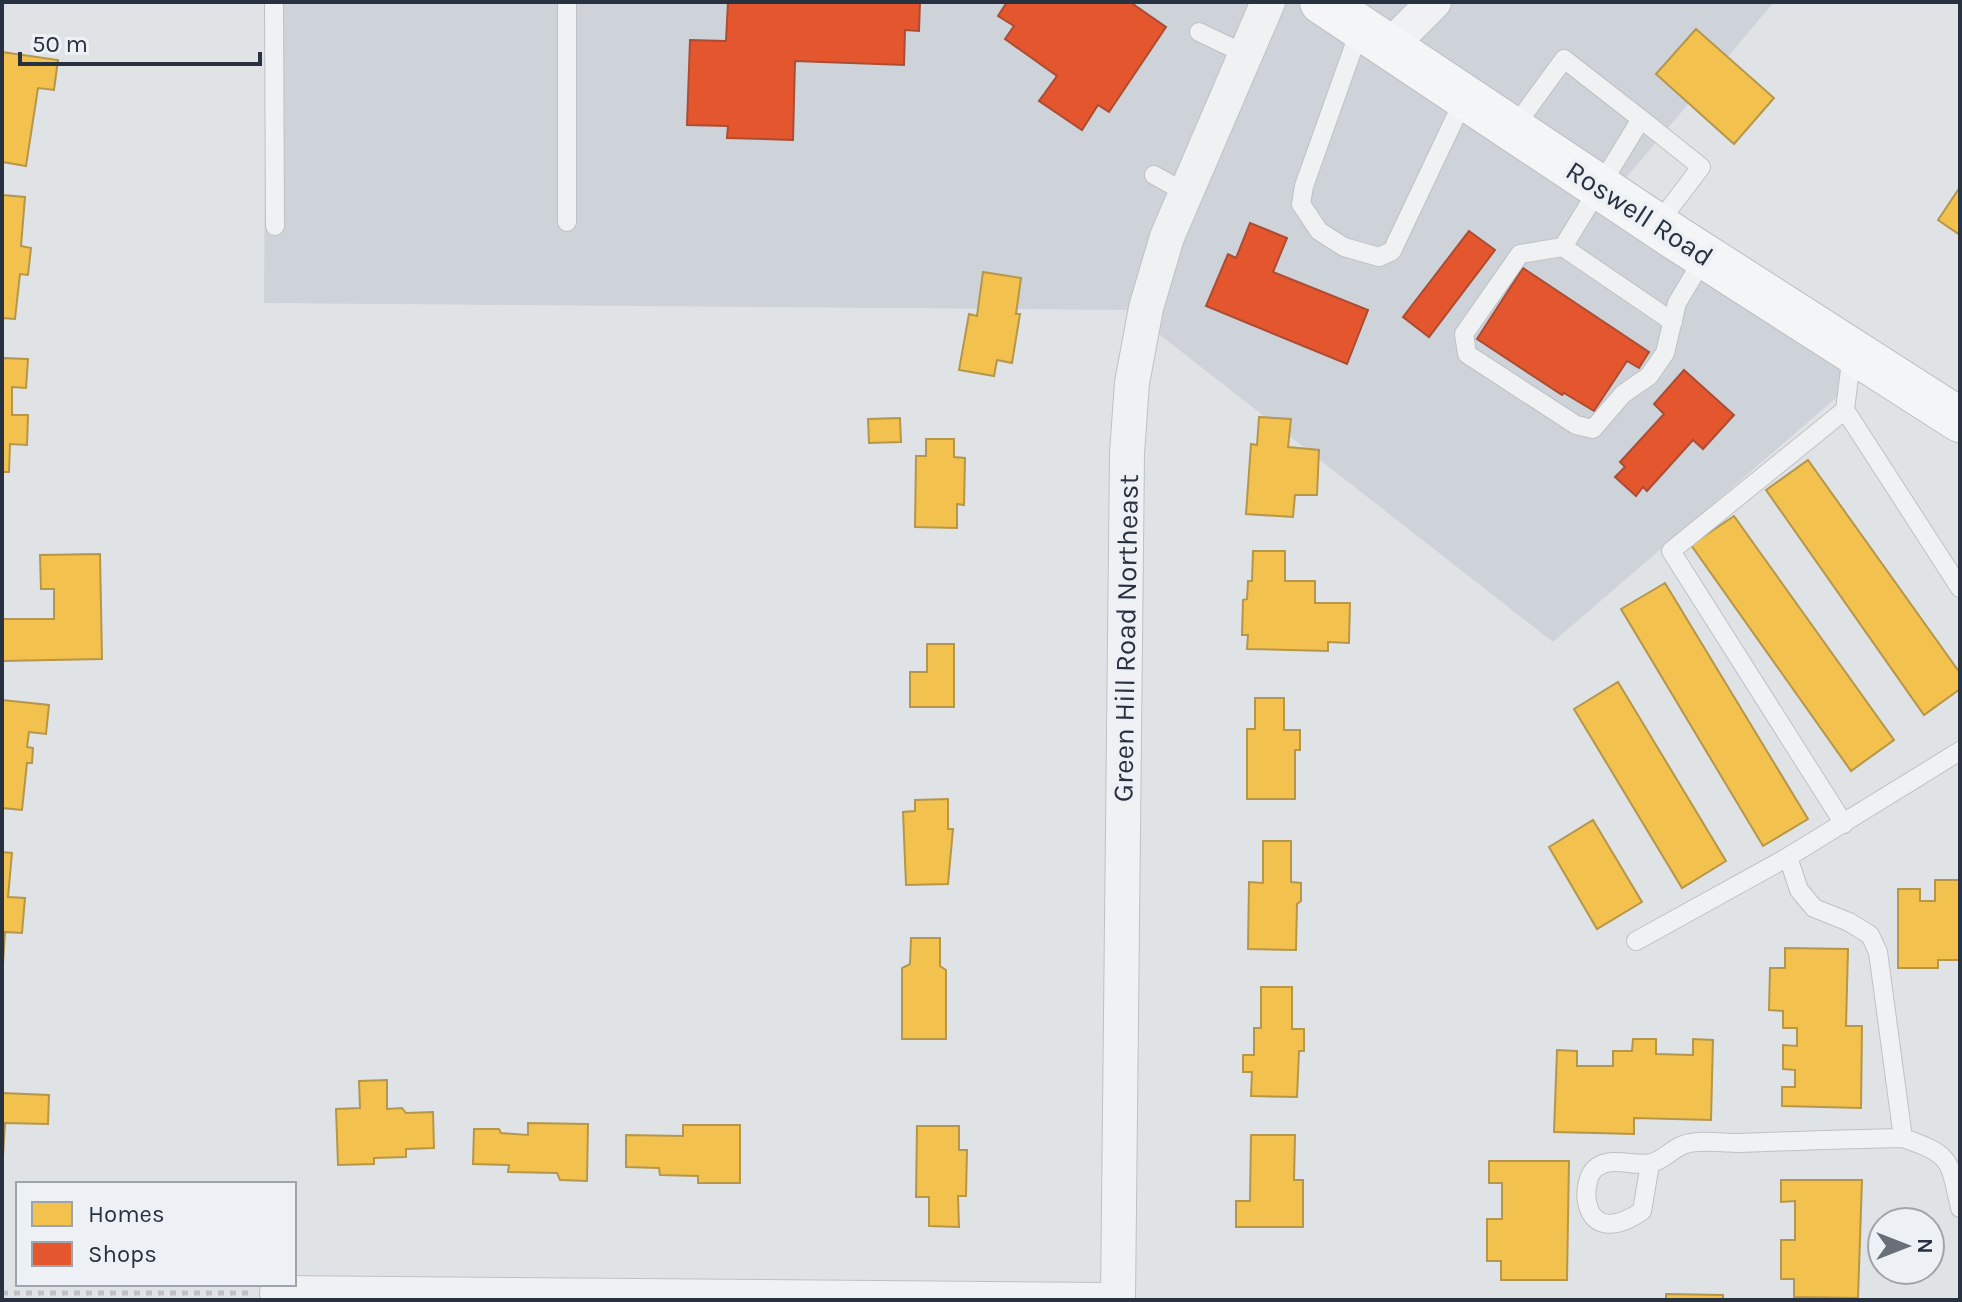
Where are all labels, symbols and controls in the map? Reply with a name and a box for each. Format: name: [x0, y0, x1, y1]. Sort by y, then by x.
scale bar: [20, 16, 260, 66]
text: 50 m: [32, 30, 88, 58]
street label: Roswell Road: [1560, 154, 1719, 273]
street label: Green Hill Road Northeast: [1106, 474, 1145, 802]
legend: [16, 1182, 296, 1286]
text: Homes: [88, 1200, 165, 1228]
north arrow: [1866, 1206, 1946, 1286]
text: N: [1912, 1238, 1938, 1254]
text: Shops: [88, 1240, 157, 1268]

